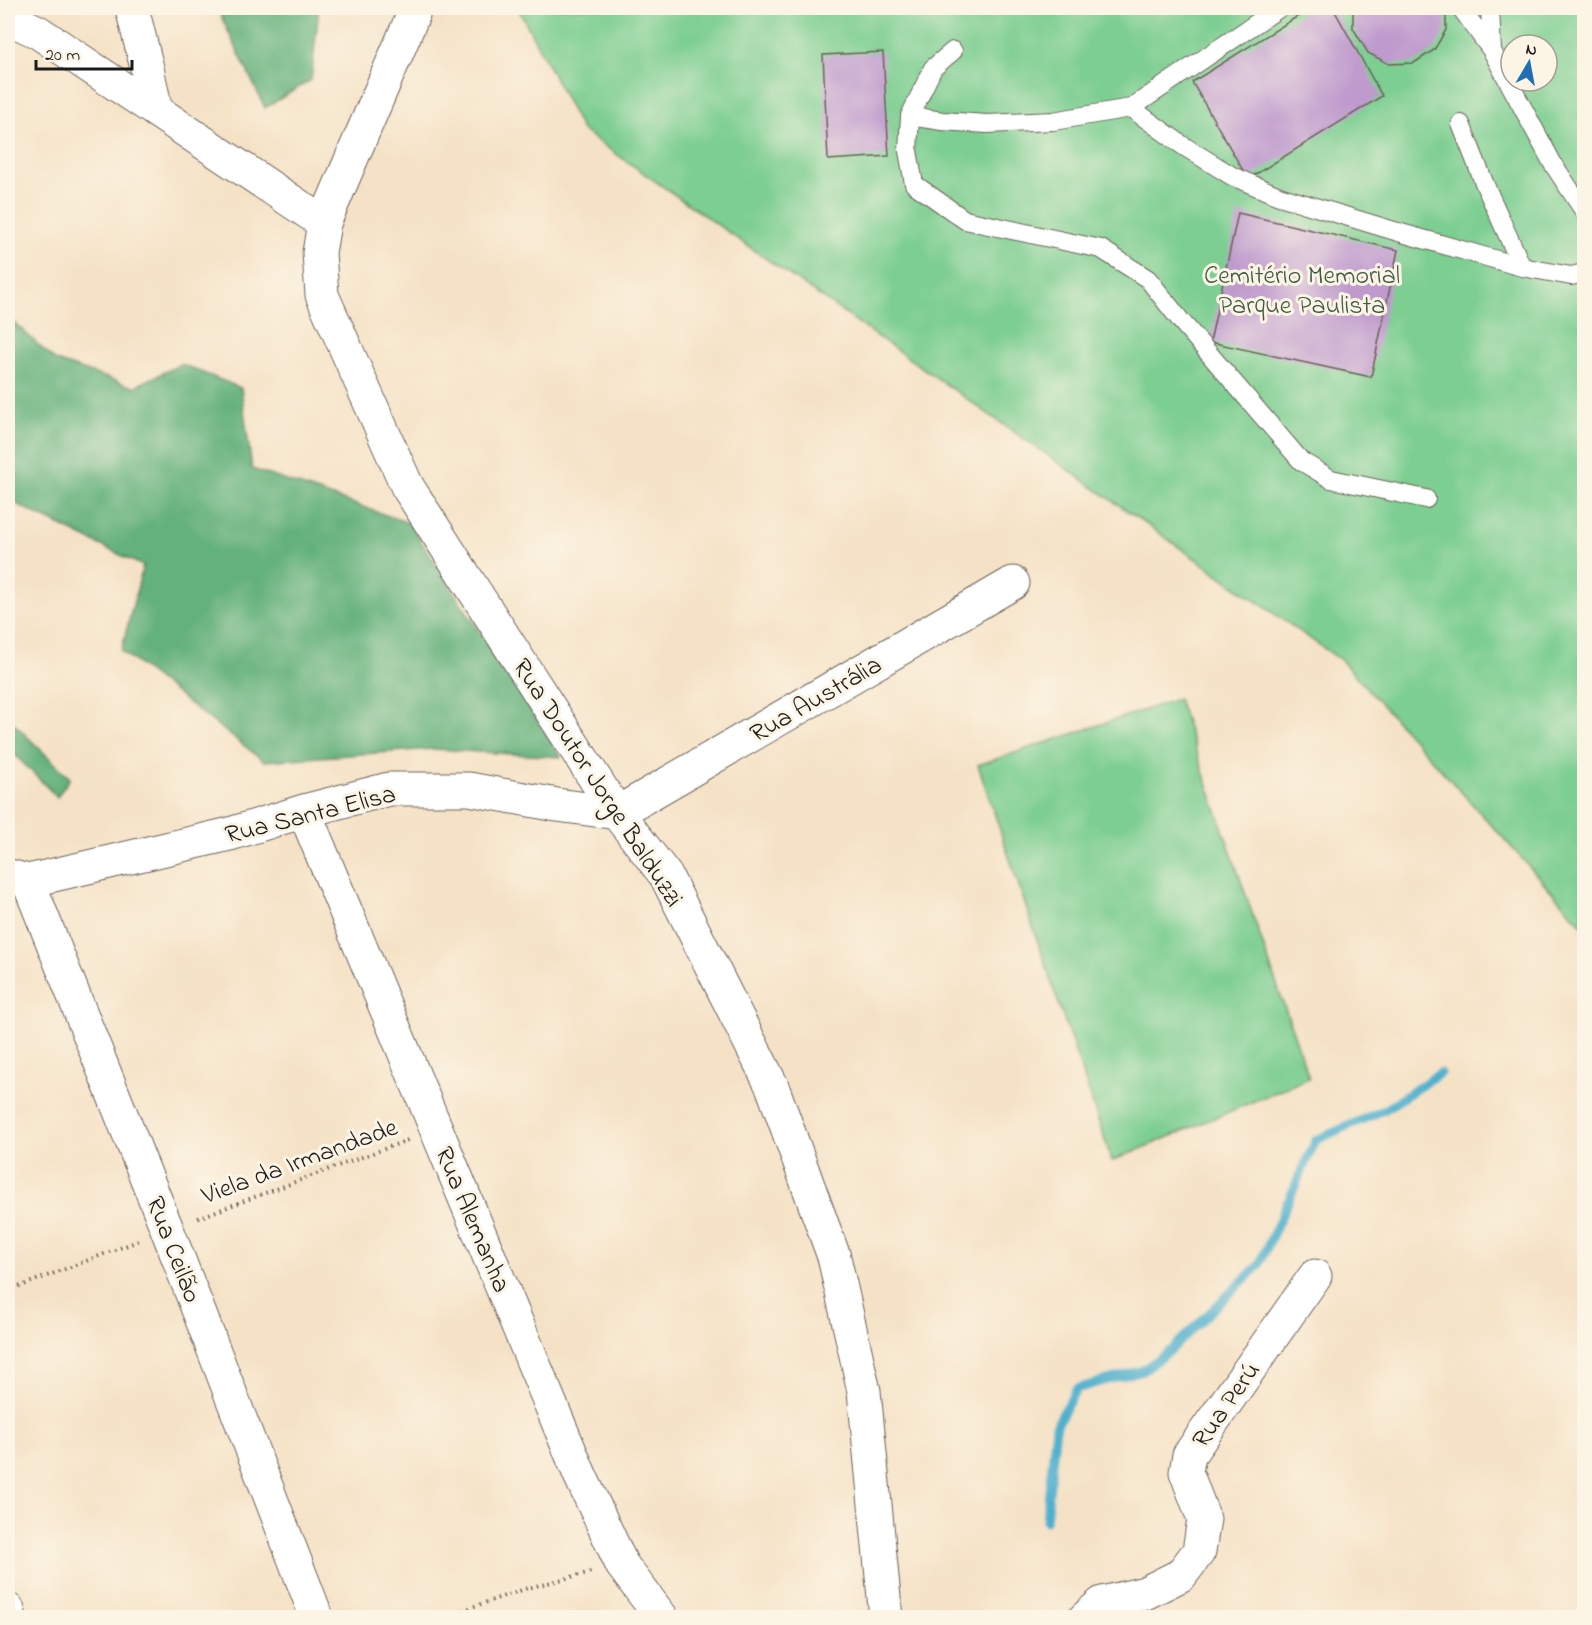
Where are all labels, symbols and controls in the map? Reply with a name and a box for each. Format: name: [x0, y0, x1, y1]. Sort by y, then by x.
scale bar: [36, 33, 132, 71]
north arrow: [1499, 33, 1559, 93]
text: N: [1524, 37, 1539, 63]
text: 20 m: [45, 43, 80, 69]
park label: Cemitério Memorial Parque Paulista: [1204, 258, 1400, 326]
street label: Rua Austrália: [743, 647, 890, 754]
street label: Rua Doutor Jorge Balduzzi: [502, 652, 691, 916]
street label: Rua Santa Elisa: [221, 776, 400, 855]
street label: Viela da Irmandade: [196, 1110, 404, 1216]
street label: Rua Alemanha: [423, 1141, 519, 1299]
street label: Rua Ceilão: [135, 1191, 210, 1309]
street label: Rua Perú: [1184, 1355, 1271, 1457]

